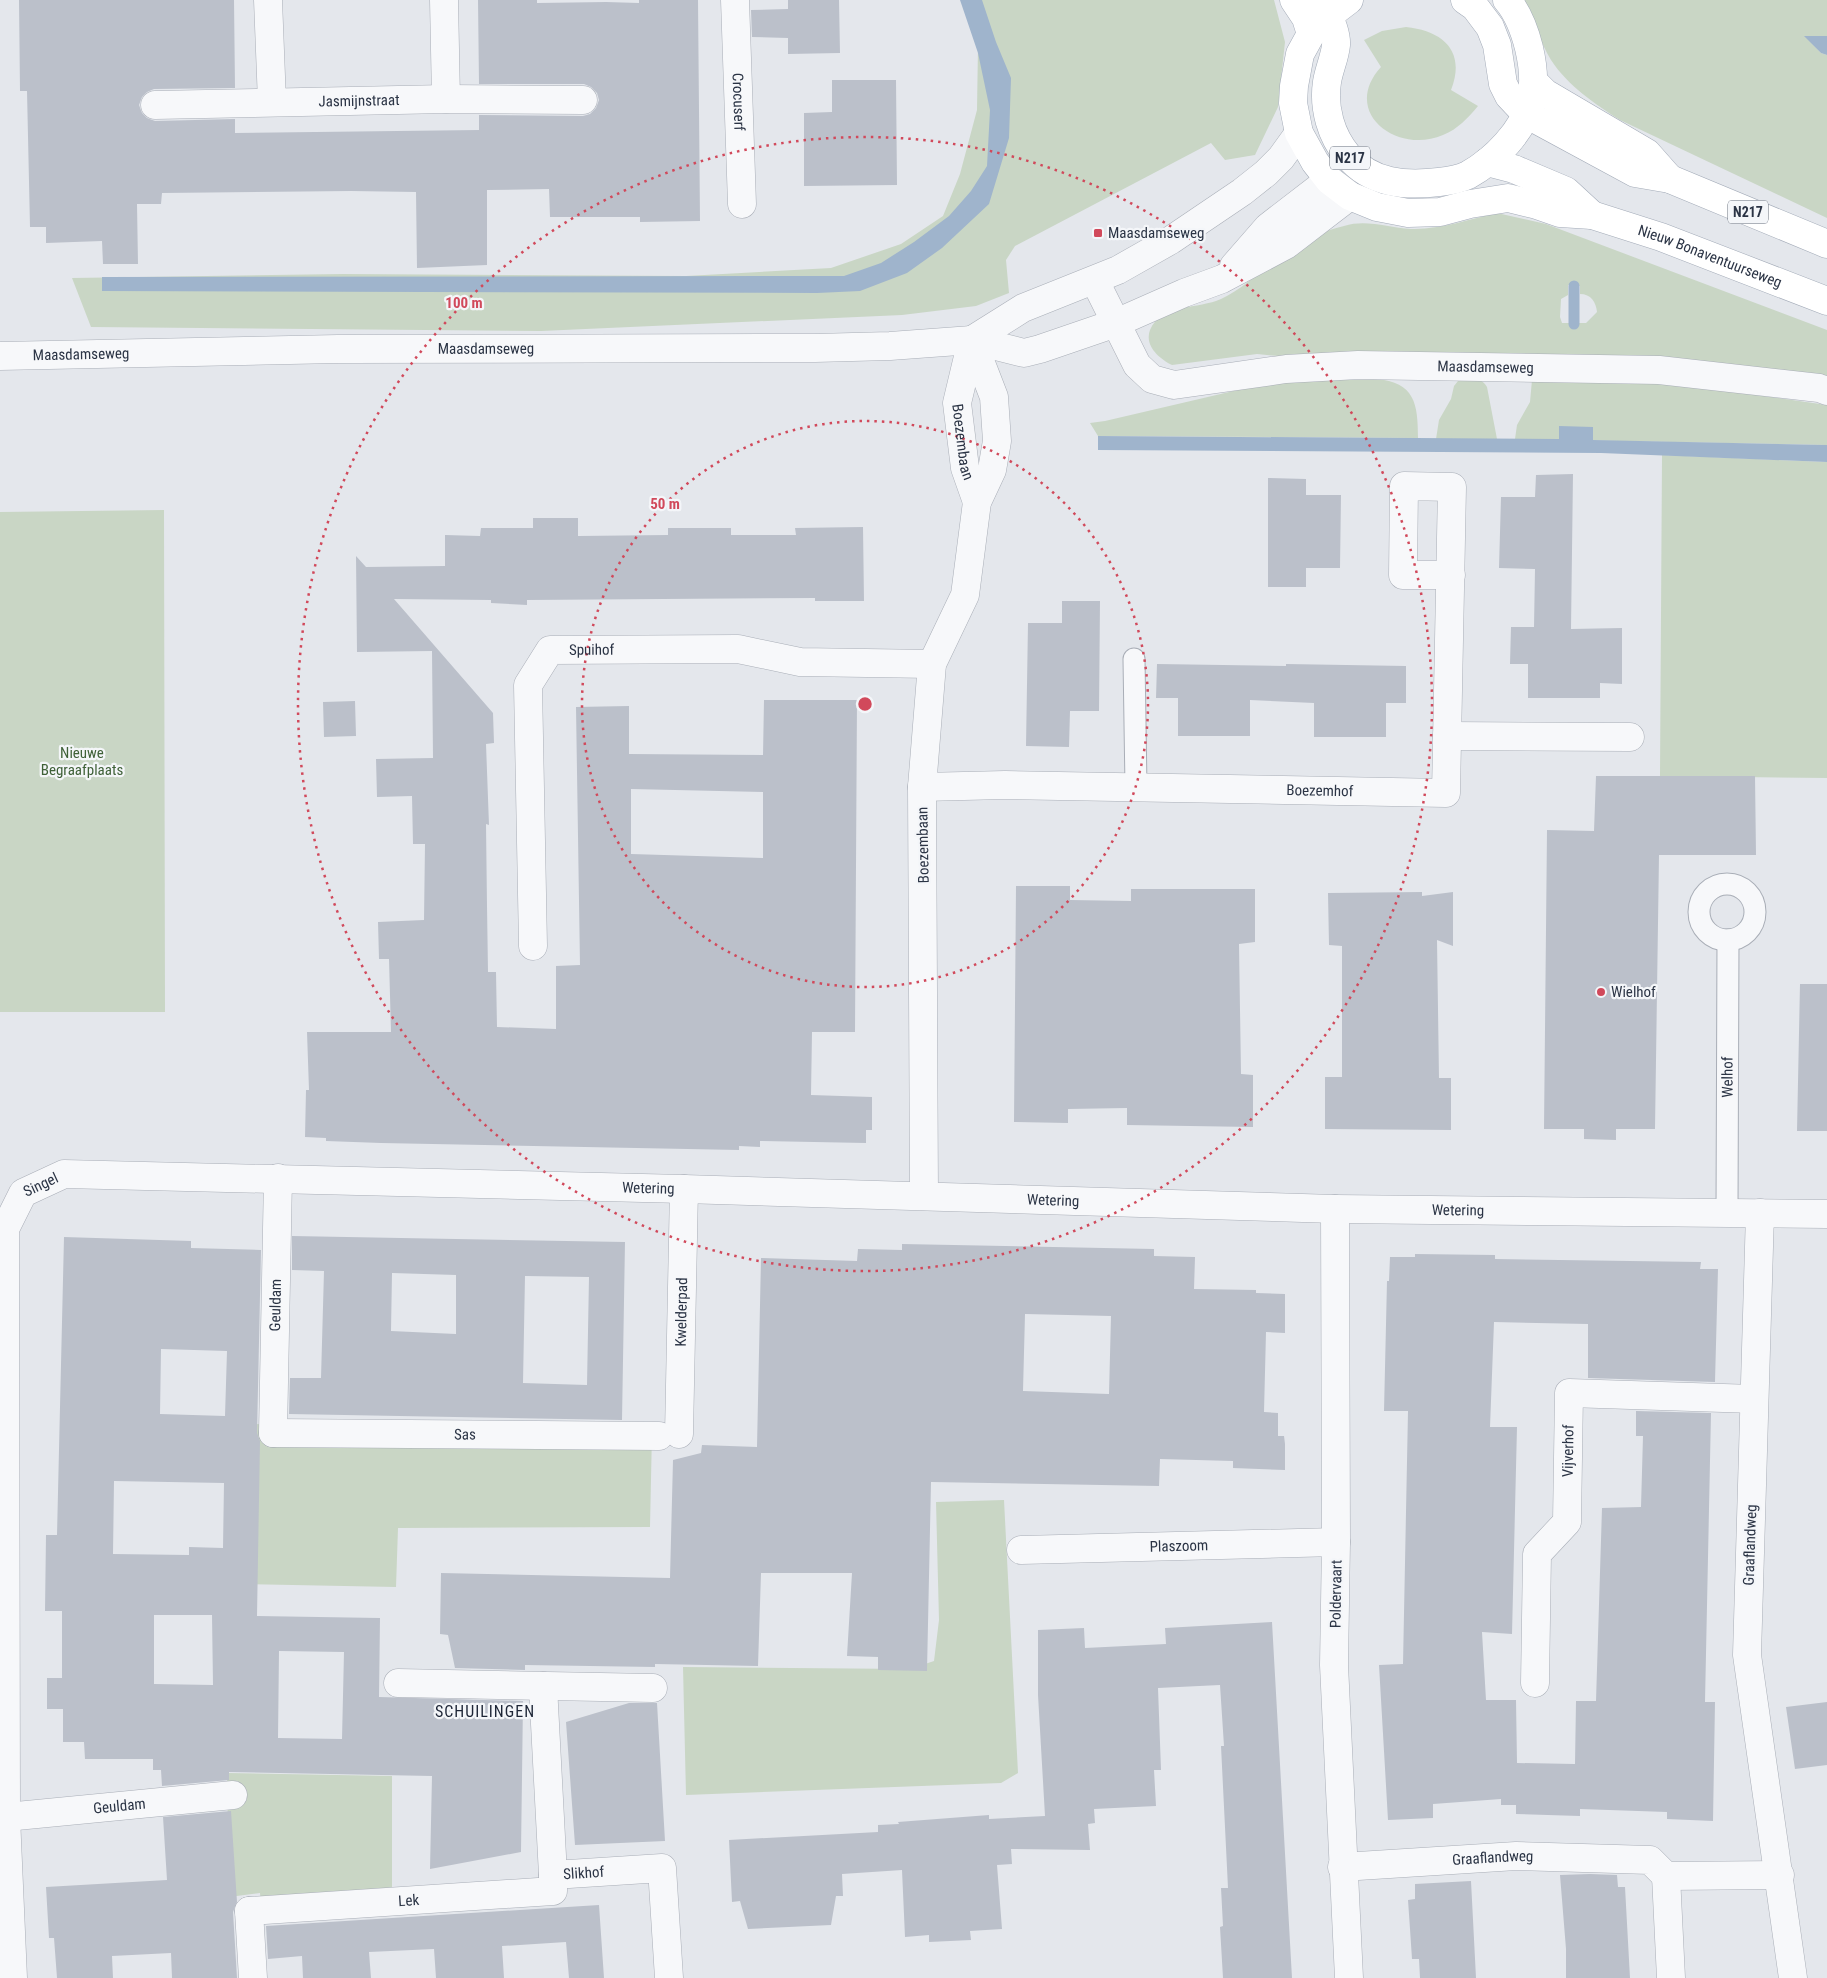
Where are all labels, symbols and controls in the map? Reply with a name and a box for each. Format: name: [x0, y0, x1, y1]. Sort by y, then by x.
street label: Crocuserf: [729, 73, 748, 131]
street label: Jasmijnstraat: [318, 91, 400, 111]
road number: N217: [1330, 146, 1370, 170]
road number: N217: [1728, 200, 1768, 223]
street label: Nieuw Bonaventuurseweg: [1636, 221, 1784, 292]
place label: Maasdamseweg: [1108, 224, 1205, 242]
marker: Maasdamseweg: [1092, 227, 1104, 239]
text: 100 m: [445, 294, 483, 312]
street label: Maasdamseweg: [438, 340, 534, 358]
street label: Maasdamseweg: [33, 344, 129, 364]
street label: Maasdamseweg: [1437, 357, 1534, 377]
street label: Boezembaan: [948, 403, 977, 482]
text: 50 m: [650, 495, 680, 513]
street label: Spuihof: [569, 641, 615, 659]
centre of rings: [856, 695, 874, 713]
park label: Nieuwe Begraafplaats: [41, 744, 123, 779]
street label: Boezemhof: [1286, 781, 1354, 800]
street label: Boezembaan: [913, 807, 933, 883]
place label: Wielhof: [1611, 983, 1656, 1001]
marker: Wielhof: [1595, 986, 1607, 998]
street label: Welhof: [1718, 1056, 1737, 1098]
street label: Singel: [20, 1169, 61, 1201]
street label: Wetering: [622, 1179, 675, 1198]
street label: Wetering: [1027, 1191, 1080, 1210]
street label: Wetering: [1432, 1201, 1484, 1220]
street label: Kwelderpad: [672, 1277, 691, 1347]
street label: Geuldam: [266, 1279, 285, 1331]
street label: Vijverhof: [1559, 1424, 1578, 1477]
street label: Sas: [454, 1425, 476, 1444]
street label: Graaflandweg: [1740, 1504, 1760, 1586]
street label: Plaszoom: [1149, 1536, 1208, 1556]
street label: Poldervaart: [1326, 1560, 1346, 1628]
district label: SCHUILINGEN: [435, 1702, 535, 1721]
street label: Geuldam: [92, 1795, 146, 1817]
street label: Graaflandweg: [1452, 1847, 1534, 1869]
street label: Slikhof: [563, 1863, 605, 1883]
street label: Lek: [398, 1891, 420, 1910]

